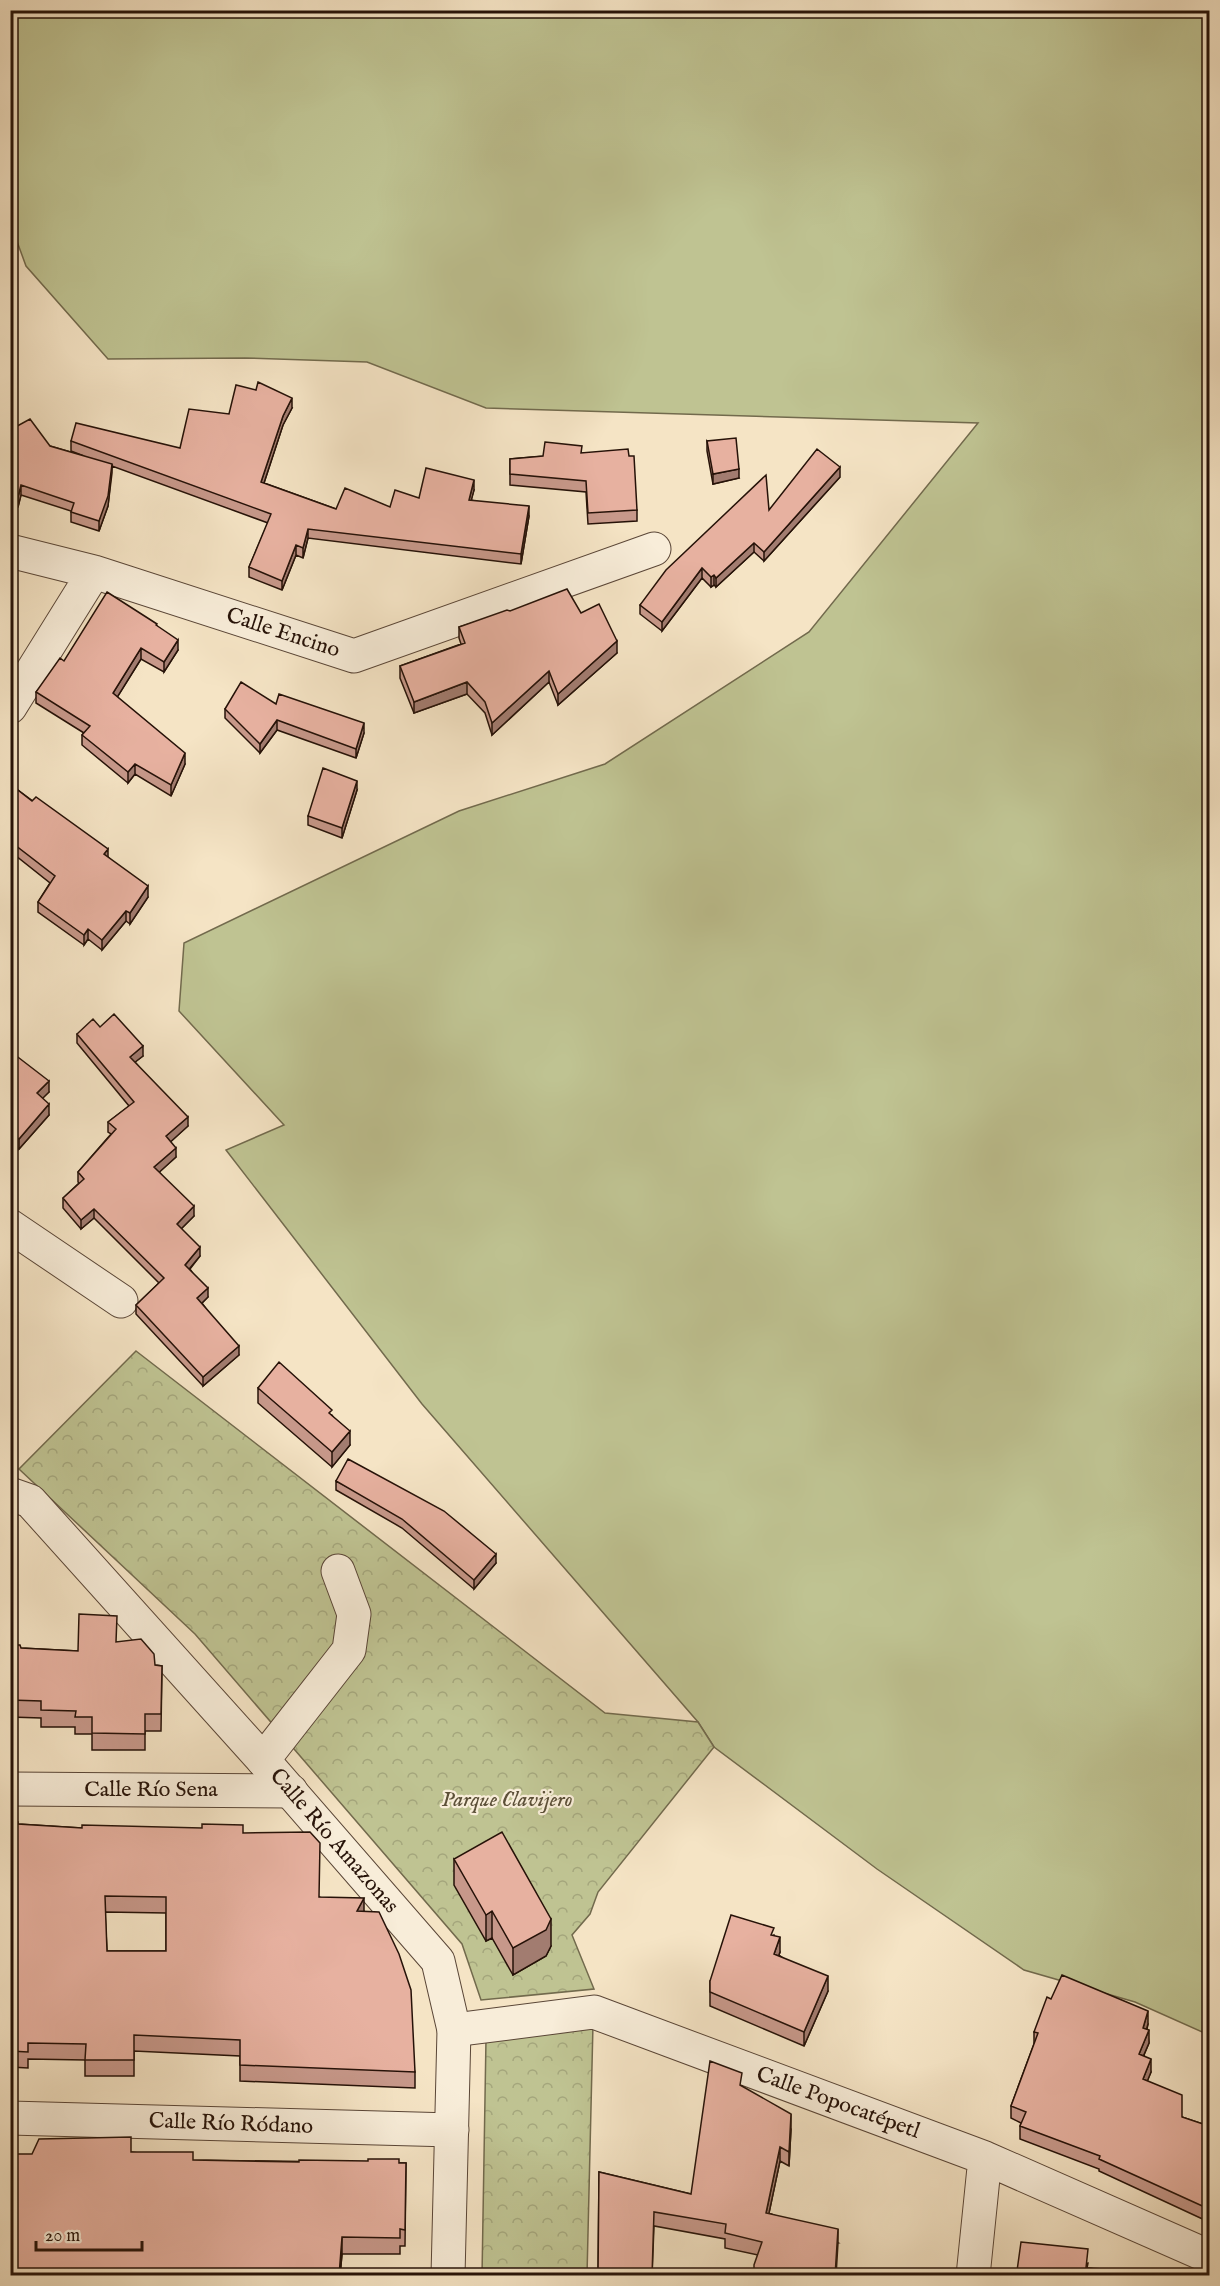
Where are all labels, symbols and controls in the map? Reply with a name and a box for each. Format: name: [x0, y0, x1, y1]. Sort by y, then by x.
street label: Calle Encino: [223, 601, 344, 665]
street label: Calle Río Amazonas: [263, 1763, 405, 1919]
street label: Calle Río Sena: [84, 1776, 218, 1804]
park label: Parque Clavijero: [441, 1786, 573, 1814]
street label: Calle Popocatépetl: [752, 2060, 924, 2146]
street label: Calle Río Ródano: [148, 2107, 314, 2141]
scale bar: [36, 2214, 142, 2252]
text: 20 m: [45, 2225, 80, 2248]

